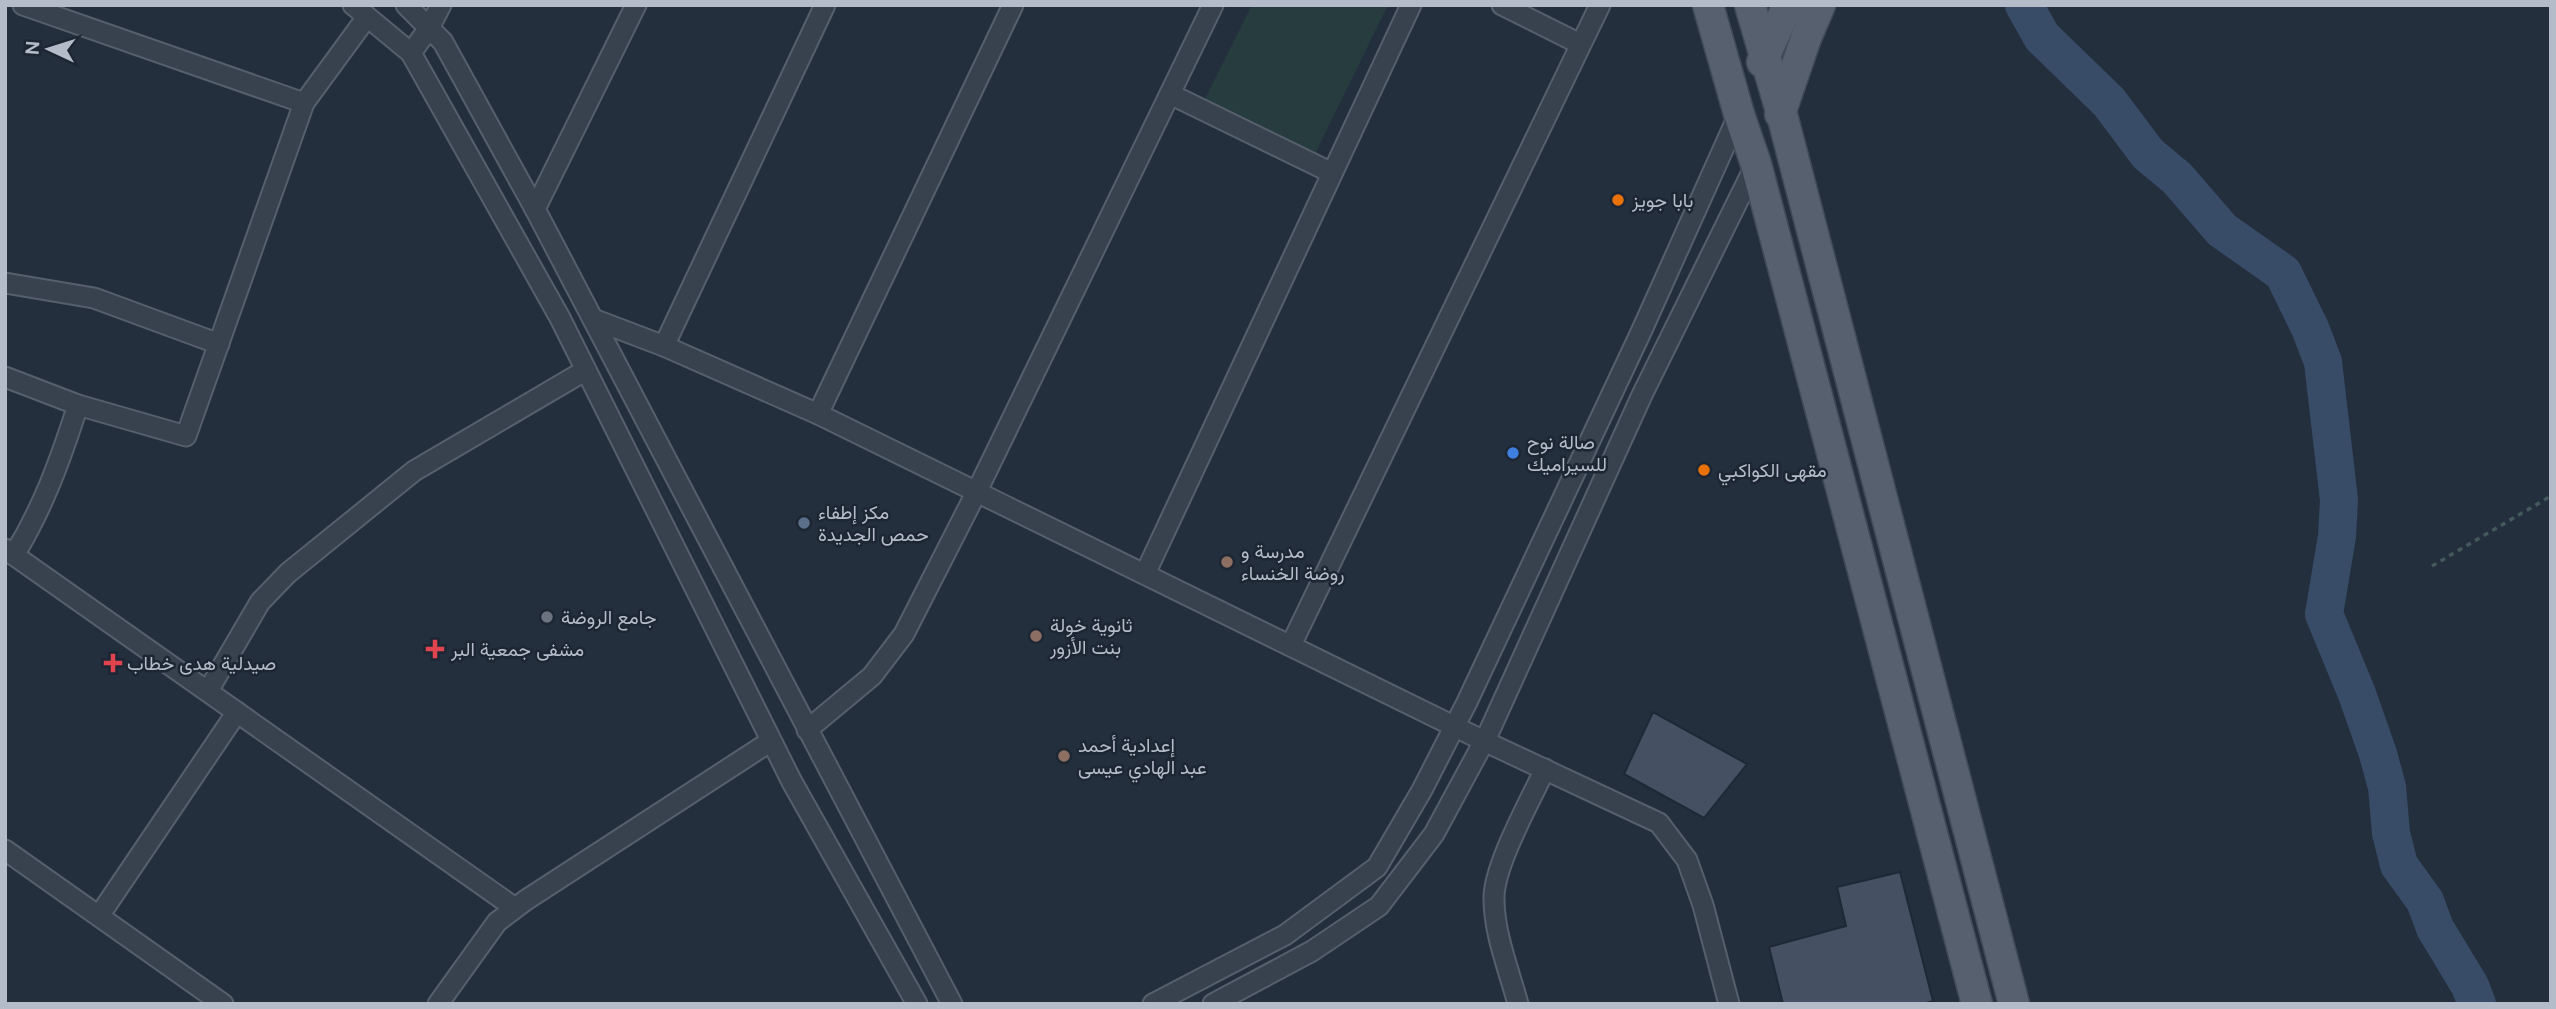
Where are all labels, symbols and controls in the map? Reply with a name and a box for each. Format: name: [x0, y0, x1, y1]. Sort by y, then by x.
north arrow: [14, 14, 84, 84]
text: N: [20, 40, 45, 56]
place label: بابا جويز: [1631, 188, 1693, 213]
marker: بابا جويز: [1610, 192, 1626, 208]
place label: صالة نوح للسيراميك: [1527, 430, 1607, 477]
marker: صالة نوح للسيراميك: [1505, 445, 1521, 461]
place label: مقهى الكواكبي: [1718, 458, 1827, 486]
marker: مقهى الكواكبي: [1696, 462, 1712, 478]
place label: مكز إطفاء حمص الجديدة: [818, 500, 929, 547]
marker: مكز إطفاء حمص الجديدة: [796, 515, 812, 531]
place label: مدرسة و روضة الخنساء: [1241, 539, 1344, 586]
marker: مدرسة و روضة الخنساء: [1219, 554, 1235, 570]
place label: جامع الروضة: [561, 605, 656, 631]
marker: جامع الروضة: [539, 609, 555, 625]
place label: ثانوية خولة بنت الأزور: [1049, 613, 1132, 660]
marker: ثانوية خولة بنت الأزور: [1028, 628, 1044, 644]
place label: مشفى جمعية البر: [450, 637, 584, 662]
marker: مشفى جمعية البر: [425, 639, 445, 659]
place label: صيدلية هدى خطاب: [127, 651, 276, 676]
marker: صيدلية هدى خطاب: [105, 655, 121, 671]
place label: إعدادية أحمد عبد الهادي عيسى: [1078, 733, 1207, 783]
marker: إعدادية أحمد عبد الهادي عيسى: [1056, 748, 1072, 764]

